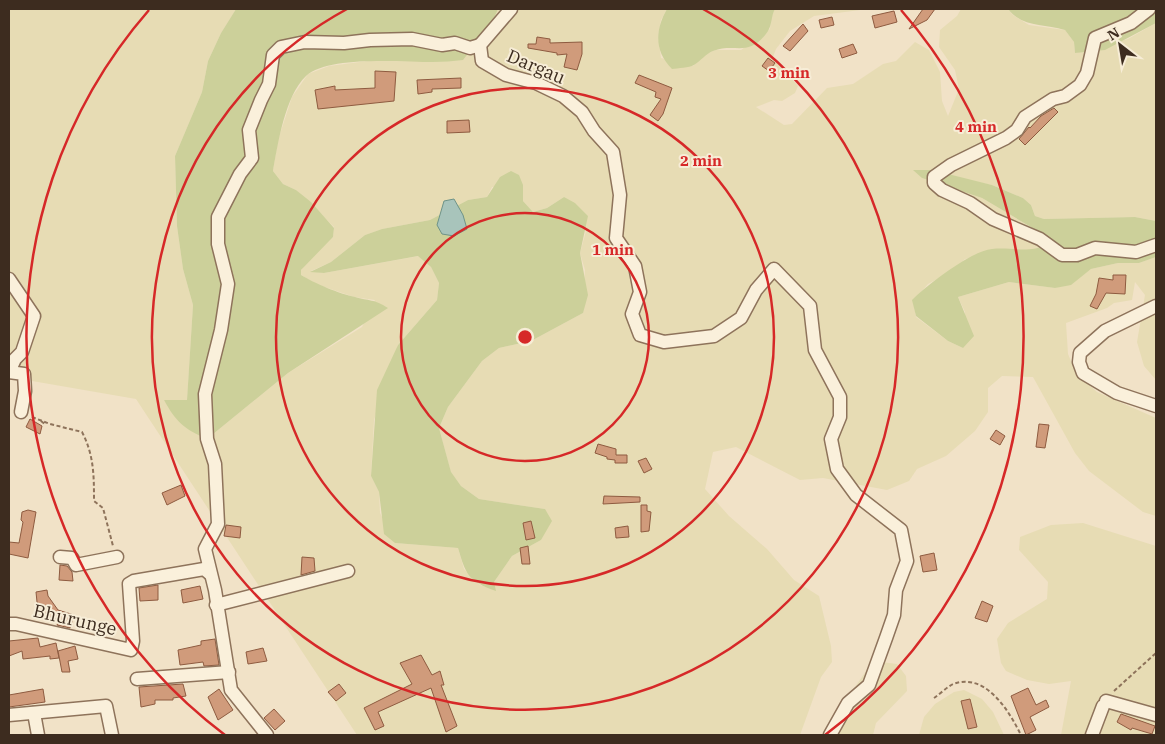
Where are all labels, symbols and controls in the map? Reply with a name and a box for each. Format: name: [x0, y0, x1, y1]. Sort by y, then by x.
north arrow: [1095, 20, 1145, 70]
text: N: [1104, 23, 1123, 44]
street label: Dargau: [504, 44, 569, 89]
text: 3 min: [768, 63, 810, 82]
text: 4 min: [955, 117, 997, 136]
text: 2 min: [680, 151, 722, 170]
text: 1 min: [592, 240, 634, 259]
centre of rings: [516, 328, 534, 346]
street label: Bhurunge: [31, 599, 119, 640]

